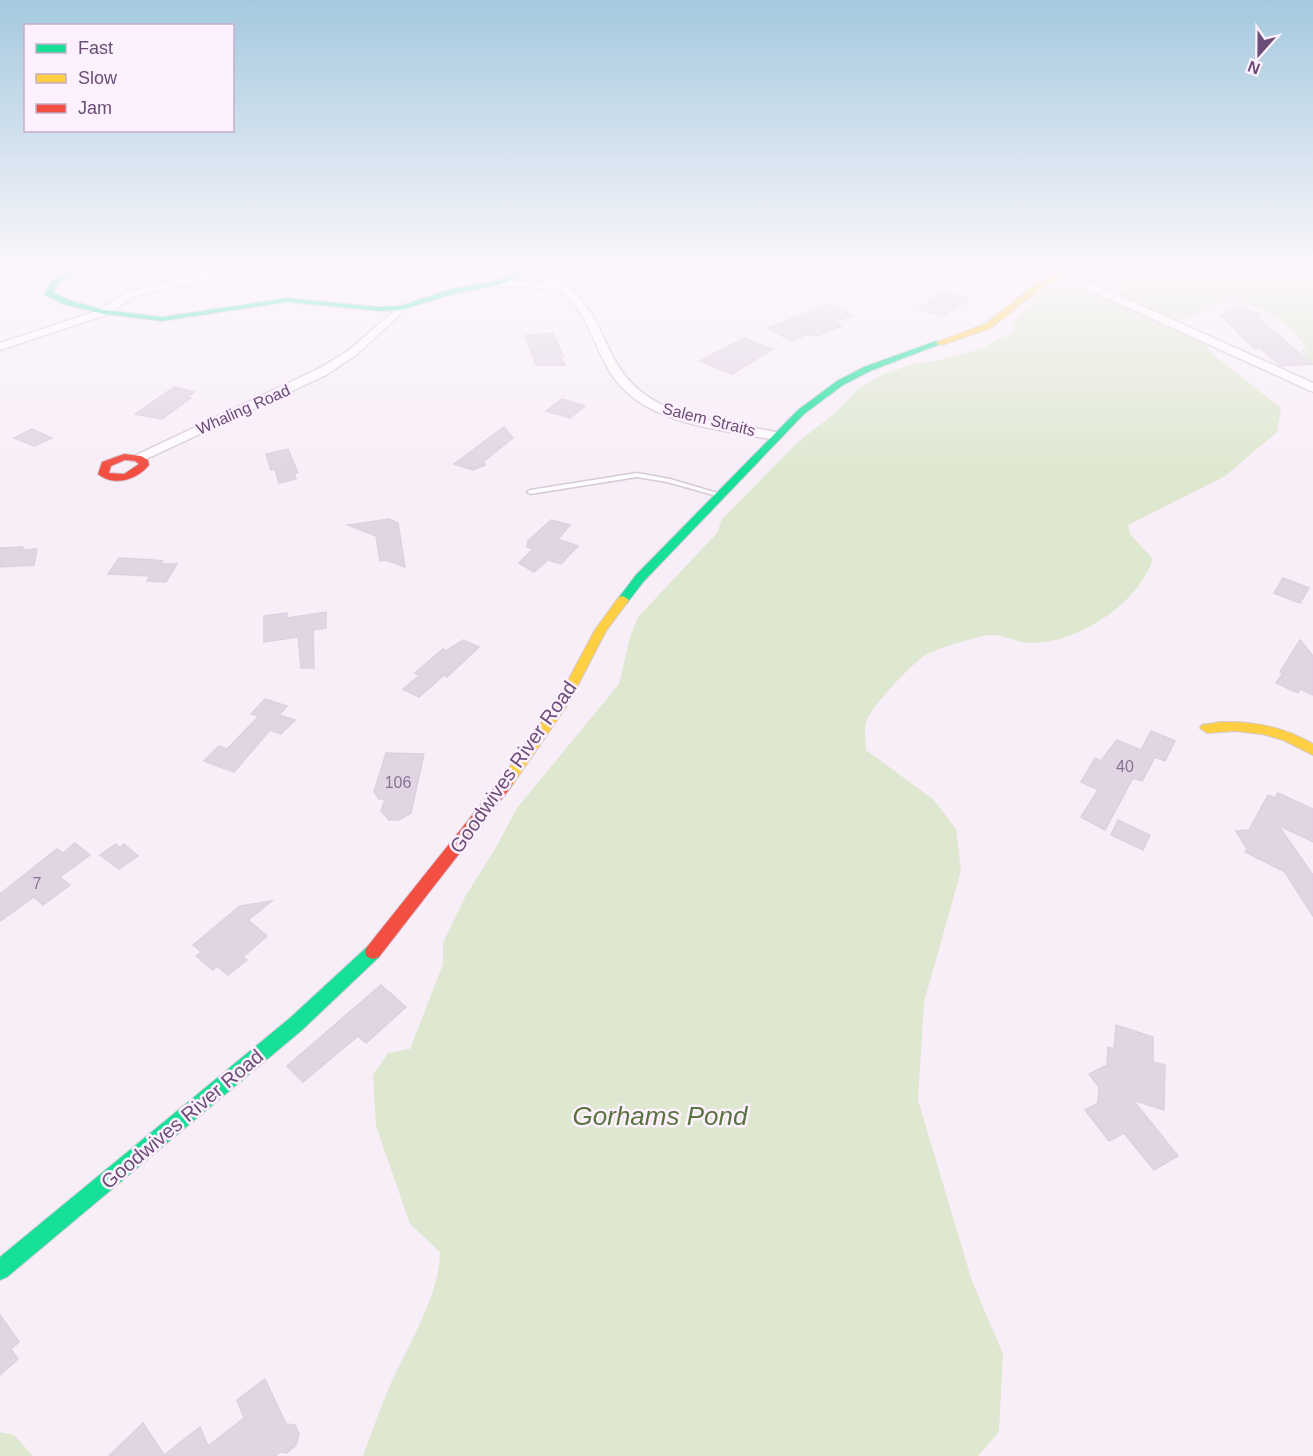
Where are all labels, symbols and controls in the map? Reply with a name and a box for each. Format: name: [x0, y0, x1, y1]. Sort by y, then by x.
legend: [24, 24, 234, 132]
north arrow: [1229, 24, 1289, 84]
text: Fast: [78, 38, 113, 58]
text: N: [1245, 58, 1262, 78]
text: Slow: [78, 68, 118, 88]
text: Jam: [78, 98, 112, 118]
street label: Whaling Road: [194, 381, 293, 438]
street label: Salem Straits: [661, 400, 757, 439]
street label: Goodwives River Road: [445, 677, 581, 857]
house number: 40: [1116, 758, 1134, 775]
house number: 106: [385, 774, 411, 791]
house number: 7: [33, 875, 42, 892]
street label: Goodwives River Road: [97, 1045, 267, 1193]
water label: Gorhams Pond: [573, 1101, 749, 1131]

